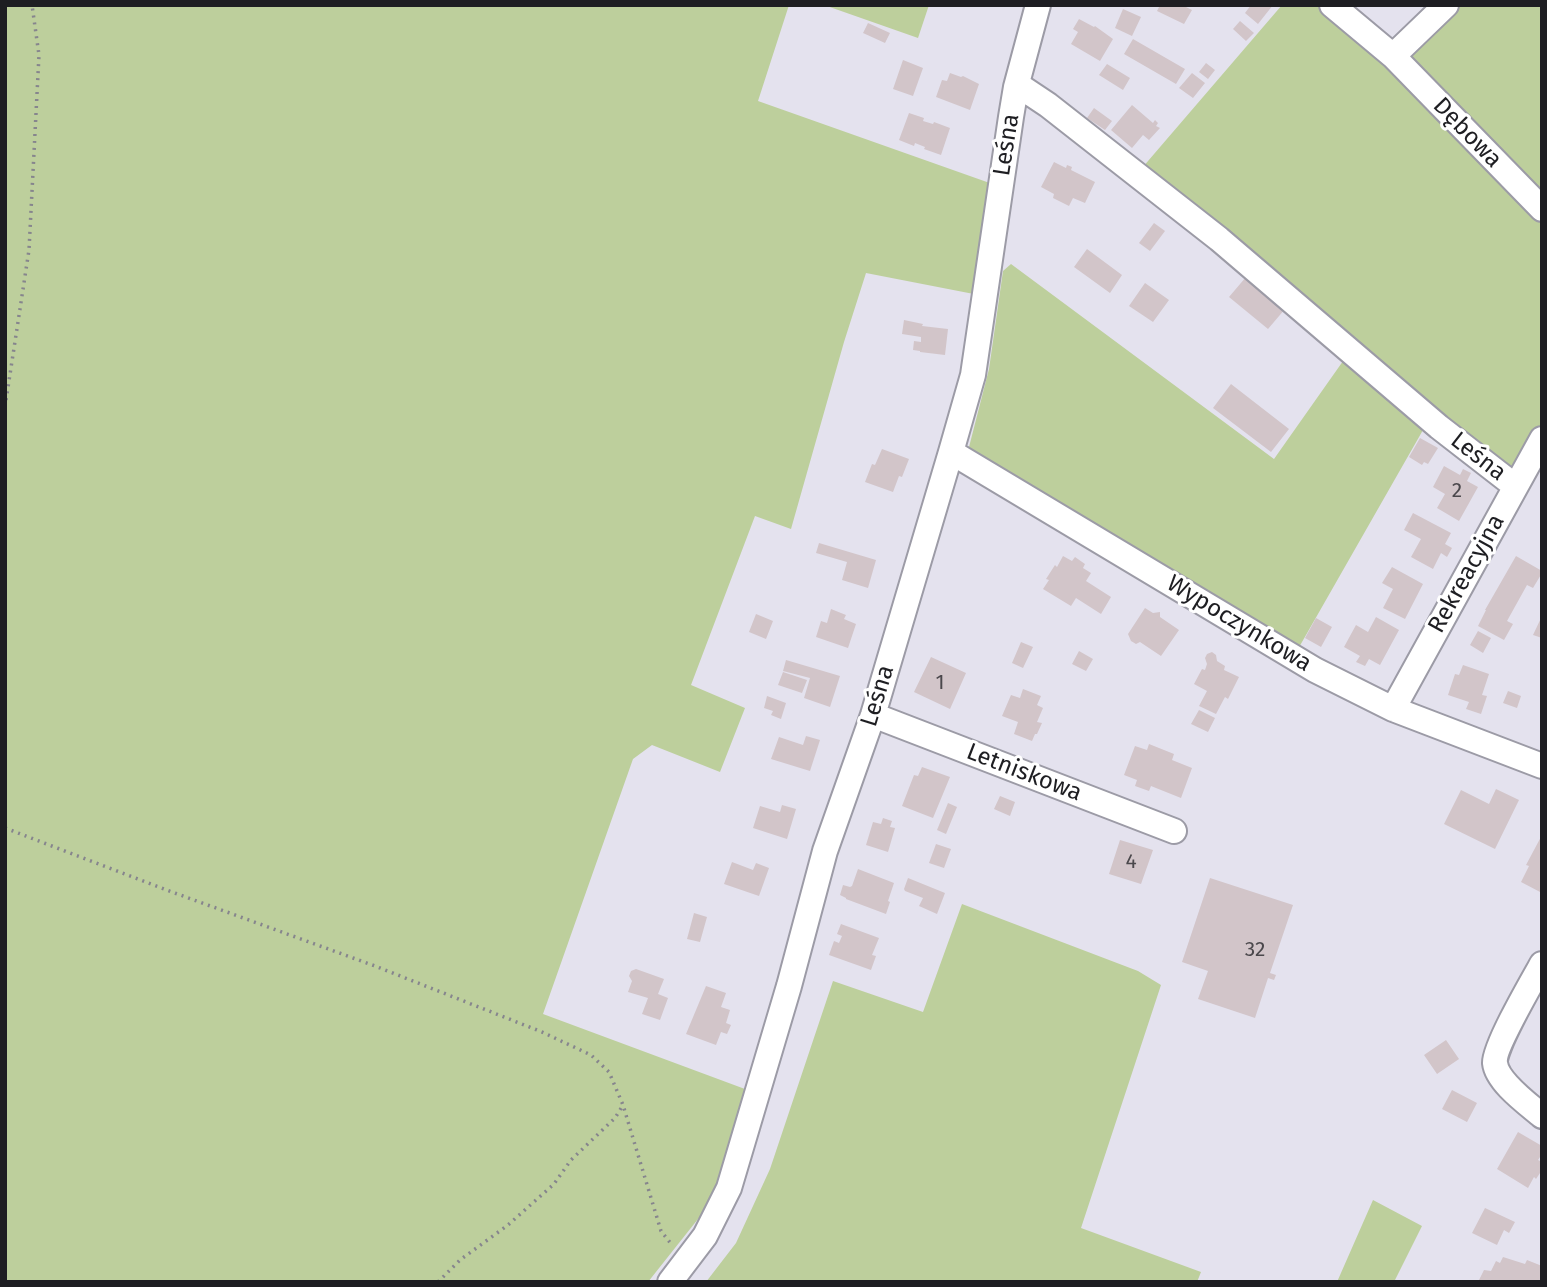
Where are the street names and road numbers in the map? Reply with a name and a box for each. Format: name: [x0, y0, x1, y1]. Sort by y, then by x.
street label: Dębowa: [1426, 92, 1508, 174]
street label: Leśna: [988, 112, 1026, 178]
street label: Leśna: [1444, 426, 1512, 488]
street label: Rekreacyjna: [1423, 510, 1511, 638]
street label: Wypoczynkowa: [1161, 569, 1317, 679]
street label: Leśna: [855, 662, 901, 730]
street label: Letniskowa: [962, 738, 1086, 808]

